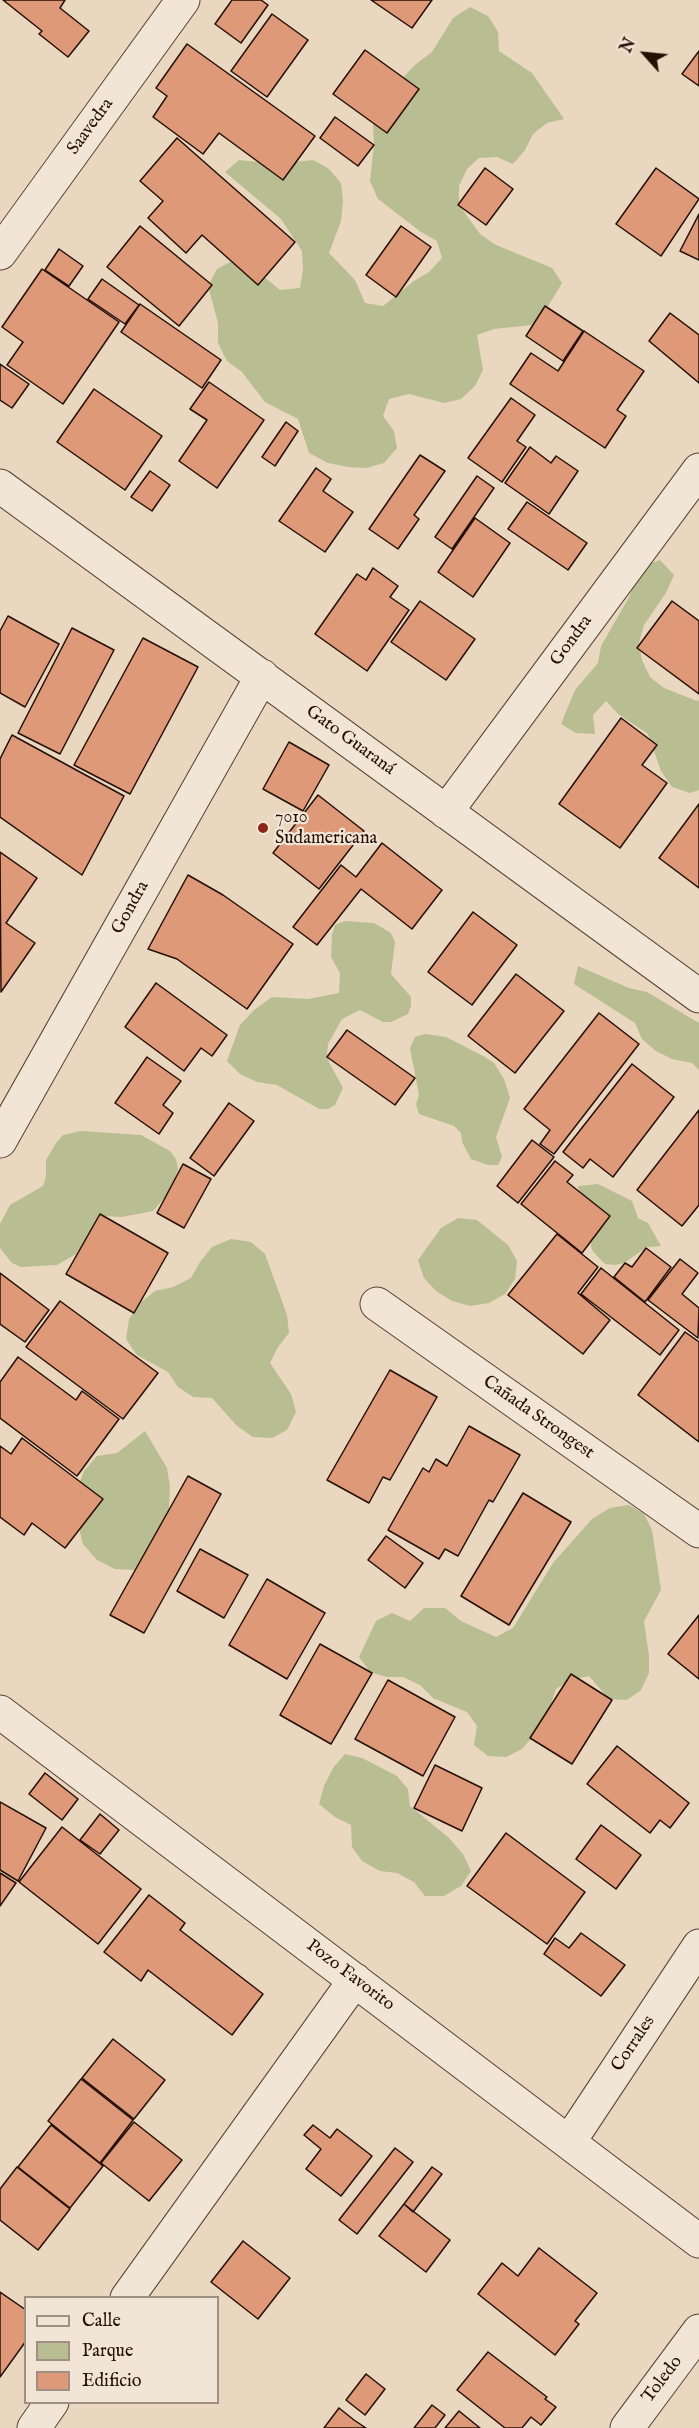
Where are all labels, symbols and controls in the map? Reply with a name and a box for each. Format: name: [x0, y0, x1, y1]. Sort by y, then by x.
north arrow: [615, 24, 675, 84]
text: N: [617, 35, 641, 57]
street label: Saavedra: [63, 94, 119, 160]
street label: Gondra: [546, 611, 598, 671]
street label: Gato Guaraná: [301, 701, 399, 781]
place label: 7010 Sudamericana: [275, 807, 377, 850]
marker: 7010 Sudamericana: [256, 821, 270, 835]
street label: Gondra: [108, 878, 154, 938]
street label: Cañada Strongest: [478, 1372, 598, 1464]
street label: Pozo Favorito: [302, 1936, 398, 2016]
street label: Corrales: [607, 2012, 661, 2076]
legend: [24, 2296, 219, 2404]
text: Calle: [82, 2310, 121, 2333]
text: Parque: [82, 2340, 133, 2363]
street label: Toledo: [638, 2352, 688, 2408]
text: Edificio: [82, 2370, 142, 2393]

